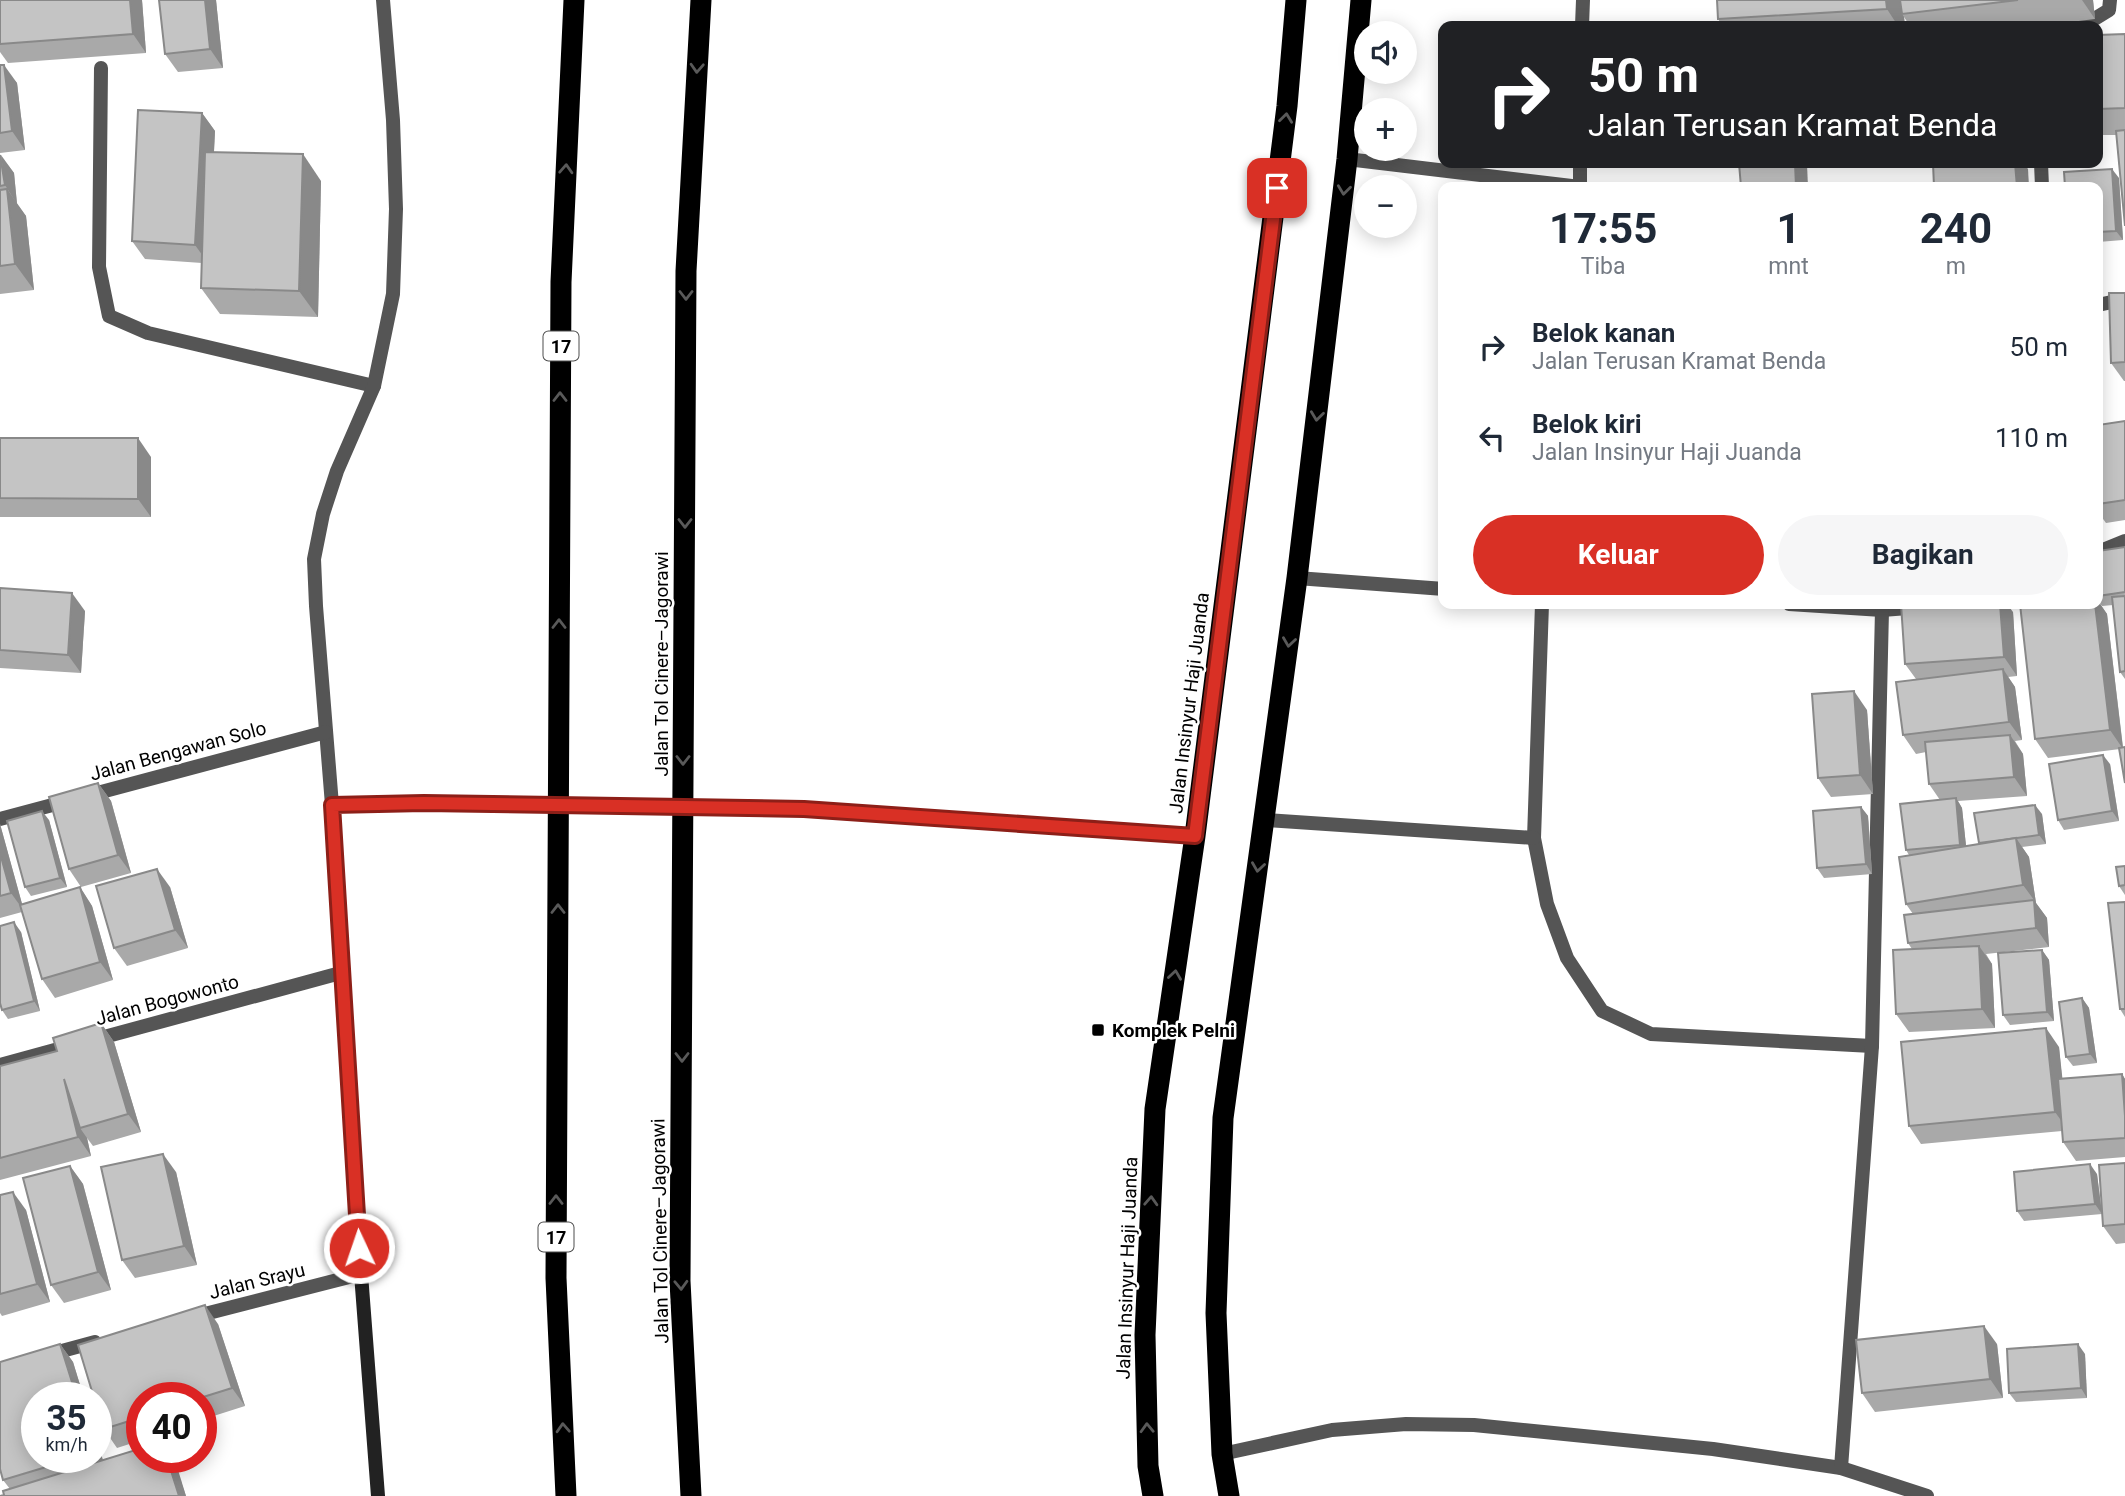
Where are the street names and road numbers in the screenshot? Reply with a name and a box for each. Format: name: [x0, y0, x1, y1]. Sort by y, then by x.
road number: 17: [544, 332, 578, 360]
street label: Jalan Tol Cinere–Jagorawi: [650, 551, 673, 777]
street label: Jalan Insinyur Haji Juanda: [1164, 591, 1214, 815]
street label: Jalan Bengawan Solo: [87, 716, 269, 786]
street label: Jalan Bogowonto: [93, 970, 241, 1030]
street label: Jalan Tol Cinere–Jagorawi: [647, 1118, 673, 1344]
street label: Jalan Insinyur Haji Juanda: [1112, 1156, 1142, 1380]
road number: 17: [538, 1222, 574, 1252]
street label: Jalan Srayu: [207, 1258, 307, 1304]

